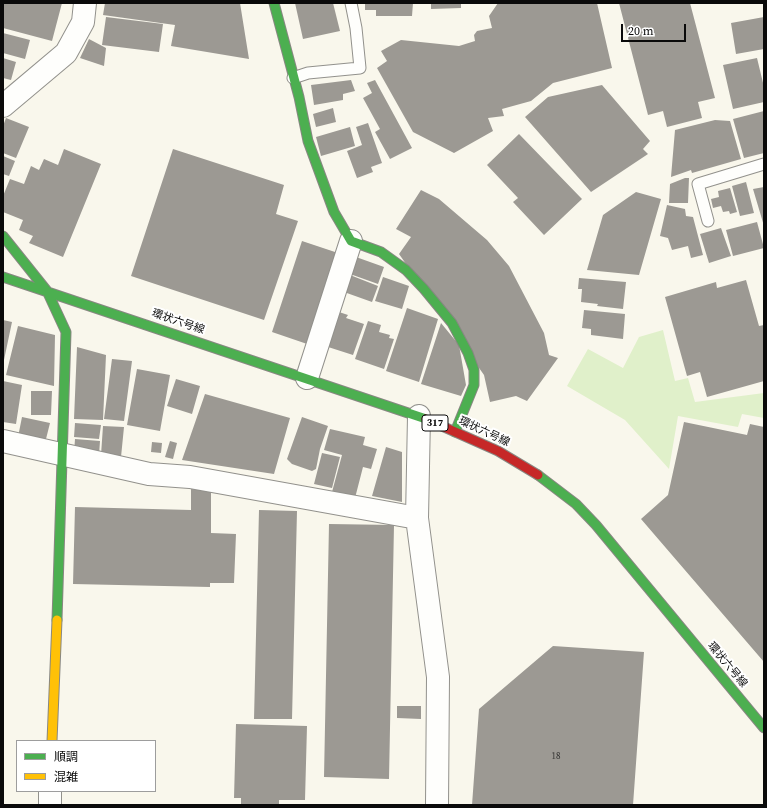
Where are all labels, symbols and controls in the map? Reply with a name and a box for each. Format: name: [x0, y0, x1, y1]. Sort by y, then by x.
scale bar: [623, 16, 688, 42]
text: 20 m: [628, 23, 654, 39]
street label: 環状六号線: [150, 307, 206, 337]
street label: 環状六号線: [456, 414, 512, 450]
road number: 317: [422, 415, 448, 431]
street label: 環状六号線: [704, 640, 750, 690]
legend: [16, 740, 156, 792]
text: 順調: [54, 749, 78, 765]
house number: 18: [552, 752, 560, 762]
text: 混雑: [54, 769, 78, 785]

